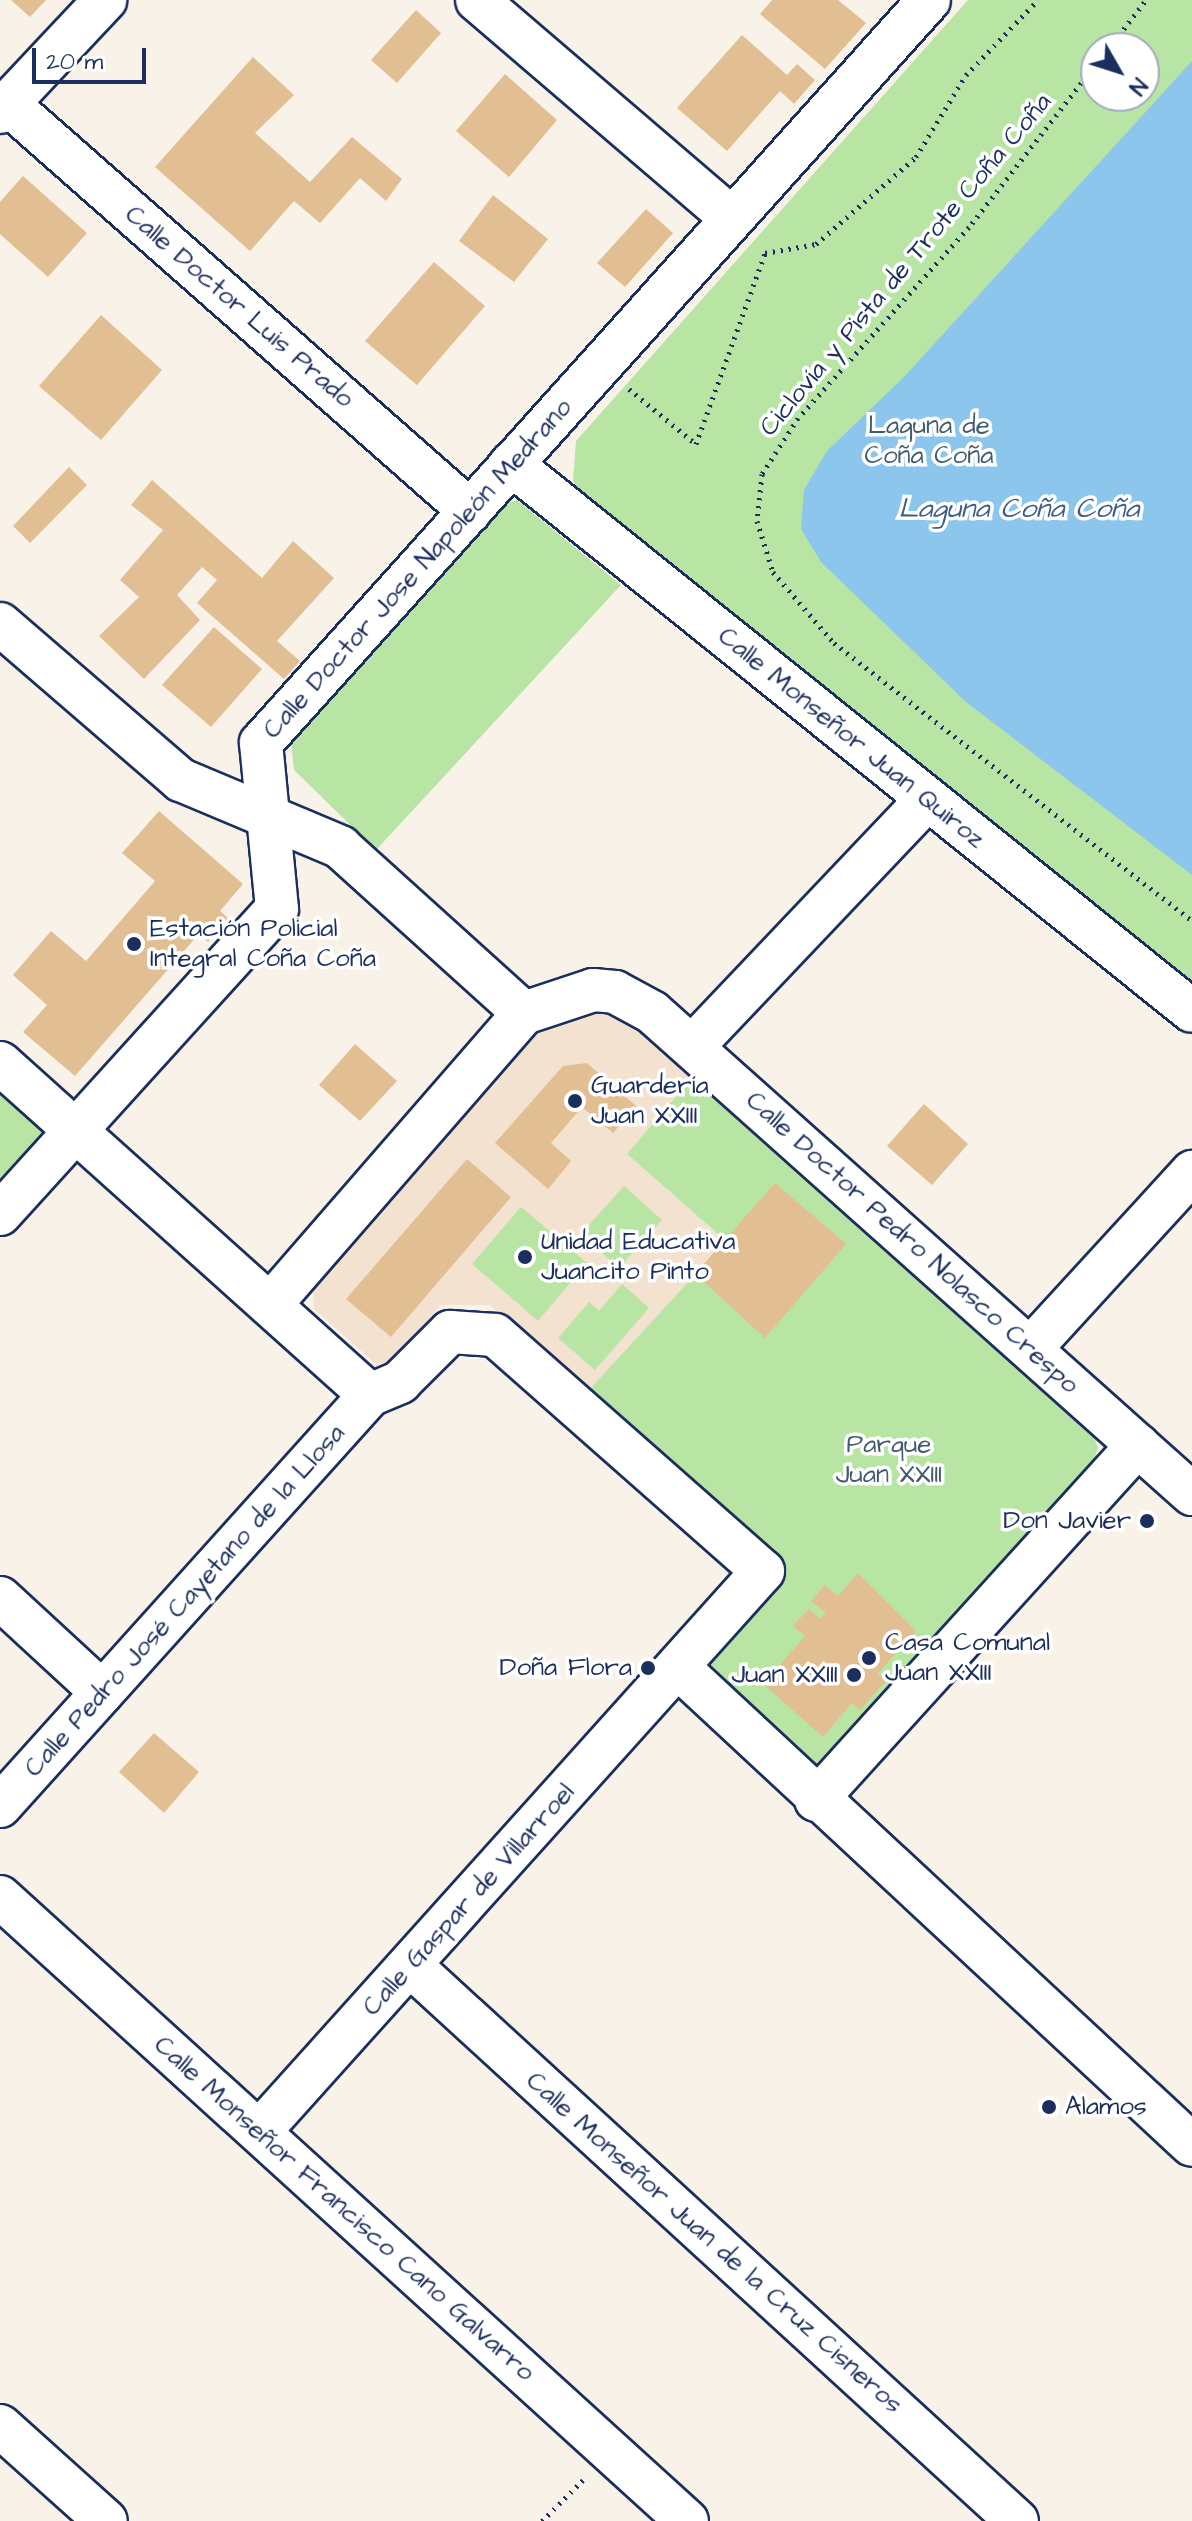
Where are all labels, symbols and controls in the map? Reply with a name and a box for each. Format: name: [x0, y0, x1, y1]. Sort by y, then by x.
scale bar: [36, 32, 150, 82]
north arrow: [1080, 32, 1160, 112]
text: 20 m: [46, 45, 103, 79]
text: N: [1121, 71, 1154, 101]
street label: Ciclovía y Pista de Trote Coña Coña: [753, 87, 1059, 443]
street label: Calle Doctor Luis Prado: [118, 199, 360, 415]
street label: Calle Doctor Jose Napoleón Medrano: [257, 392, 579, 746]
park label: Laguna de Coña Coña: [865, 410, 993, 472]
water label: Laguna Coña Coña: [899, 492, 1139, 526]
street label: Calle Monseñor Juan Quiroz: [711, 621, 991, 855]
place label: Estación Policial Integral Coña Coña: [150, 913, 376, 974]
marker: Estación Policial Integral Coña Coña: [125, 935, 143, 953]
place label: Guardería Juan XXIII: [591, 1070, 709, 1132]
street label: Calle Doctor Pedro Nolasco Crespo: [739, 1085, 1085, 1401]
marker: Guardería Juan XXIII: [566, 1092, 584, 1110]
place label: Unidad Educativa Juancito Pinto: [541, 1226, 736, 1288]
marker: Unidad Educativa Juancito Pinto: [516, 1248, 534, 1266]
street label: Calle Pedro José Cayetano de la Llosa: [18, 1418, 352, 1784]
park label: Parque Juan XXIII: [836, 1429, 942, 1490]
place label: Don Javier: [1003, 1505, 1131, 1537]
marker: Don Javier: [1138, 1512, 1156, 1530]
place label: Casa Comunal Juan XXIII: [885, 1627, 1050, 1688]
marker: Casa Comunal Juan XXIII: [860, 1649, 878, 1667]
place label: Doña Flora: [500, 1652, 632, 1684]
marker: Doña Flora: [639, 1659, 657, 1677]
place label: Juan XXIII: [731, 1659, 838, 1691]
marker: Juan XXIII: [845, 1666, 863, 1684]
street label: Calle Gaspar de Villarroel: [356, 1777, 582, 2023]
street label: Calle Monseñor Francisco Cano Galvarro: [147, 2030, 541, 2388]
street label: Calle Monseñor Juan de la Cruz Cisneros: [519, 2066, 909, 2420]
place label: Alamos: [1065, 2091, 1147, 2123]
marker: Alamos: [1040, 2098, 1058, 2116]

